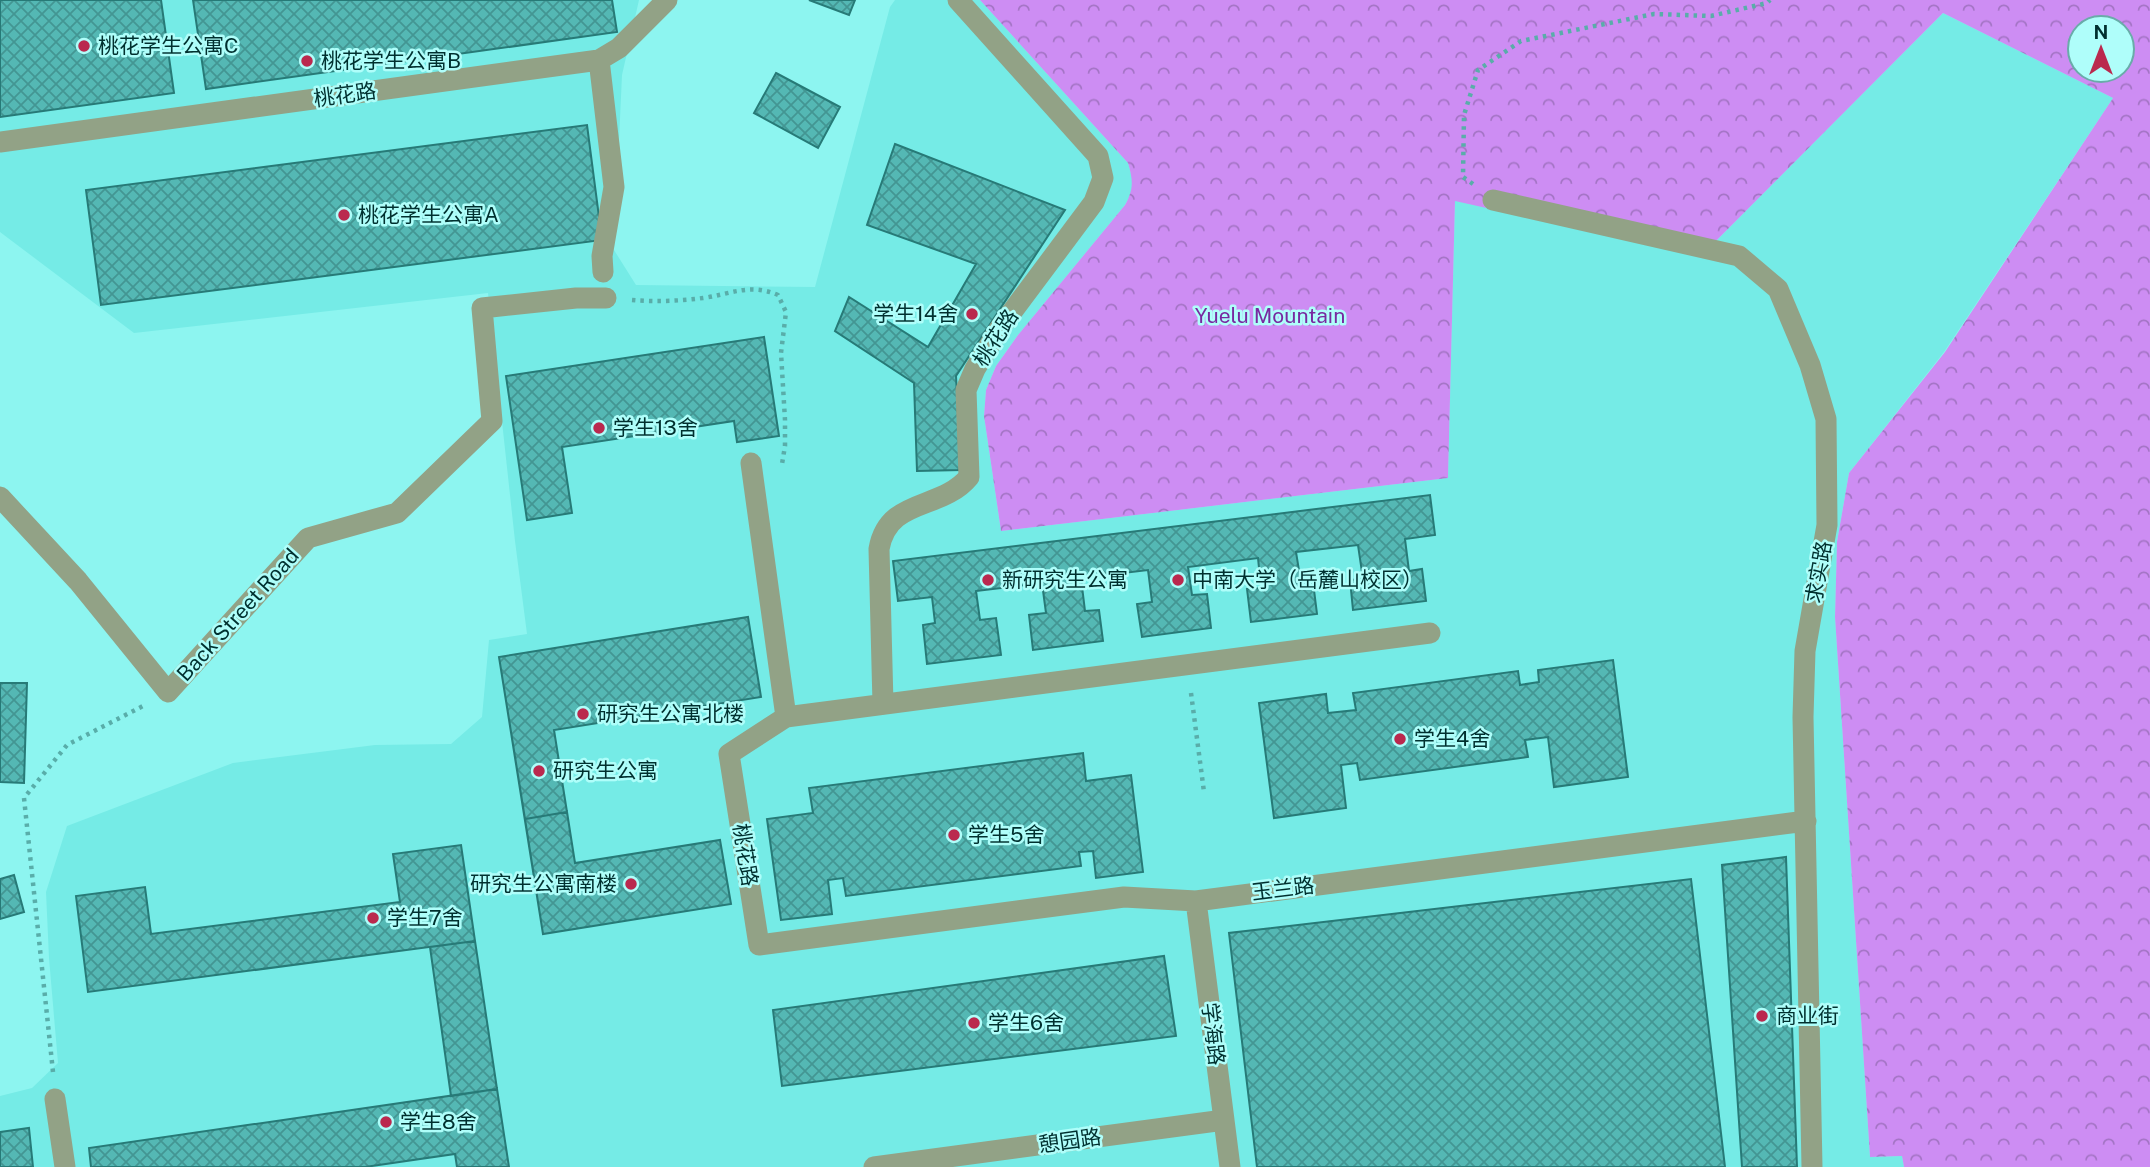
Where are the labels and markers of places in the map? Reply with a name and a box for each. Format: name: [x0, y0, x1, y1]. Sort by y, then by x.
place label: 桃花学生公寓C: [98, 33, 238, 58]
marker: 桃花学生公寓C: [76, 38, 92, 54]
place label: 桃花学生公寓B: [321, 48, 461, 73]
marker: 桃花学生公寓B: [299, 53, 315, 69]
place label: 桃花学生公寓A: [358, 202, 499, 227]
marker: 桃花学生公寓A: [336, 207, 352, 223]
place label: 学生14舍: [873, 301, 958, 326]
marker: 学生14舍: [964, 306, 980, 322]
place label: 学生13舍: [613, 415, 698, 440]
marker: 学生13舍: [591, 420, 607, 436]
place label: 新研究生公寓: [1002, 567, 1128, 592]
place label: 中南大学（岳麓山校区）: [1192, 567, 1423, 592]
marker: 新研究生公寓: [980, 572, 996, 588]
marker: 中南大学（岳麓山校区）: [1170, 572, 1186, 588]
place label: 研究生公寓北楼: [597, 701, 744, 726]
marker: 研究生公寓北楼: [575, 706, 591, 722]
place label: 学生4舍: [1414, 726, 1490, 751]
marker: 学生4舍: [1392, 731, 1408, 747]
place label: 研究生公寓: [553, 758, 658, 783]
marker: 研究生公寓: [531, 763, 547, 779]
place label: 学生5舍: [968, 822, 1044, 847]
marker: 学生5舍: [946, 827, 962, 843]
place label: 研究生公寓南楼: [470, 871, 617, 896]
marker: 研究生公寓南楼: [623, 876, 639, 892]
place label: 学生7舍: [387, 905, 463, 930]
marker: 学生7舍: [365, 910, 381, 926]
place label: 商业街: [1776, 1003, 1839, 1028]
marker: 商业街: [1754, 1008, 1770, 1024]
place label: 学生6舍: [988, 1010, 1064, 1035]
marker: 学生6舍: [966, 1015, 982, 1031]
place label: 学生8舍: [400, 1109, 477, 1134]
marker: 学生8舍: [378, 1114, 394, 1130]

